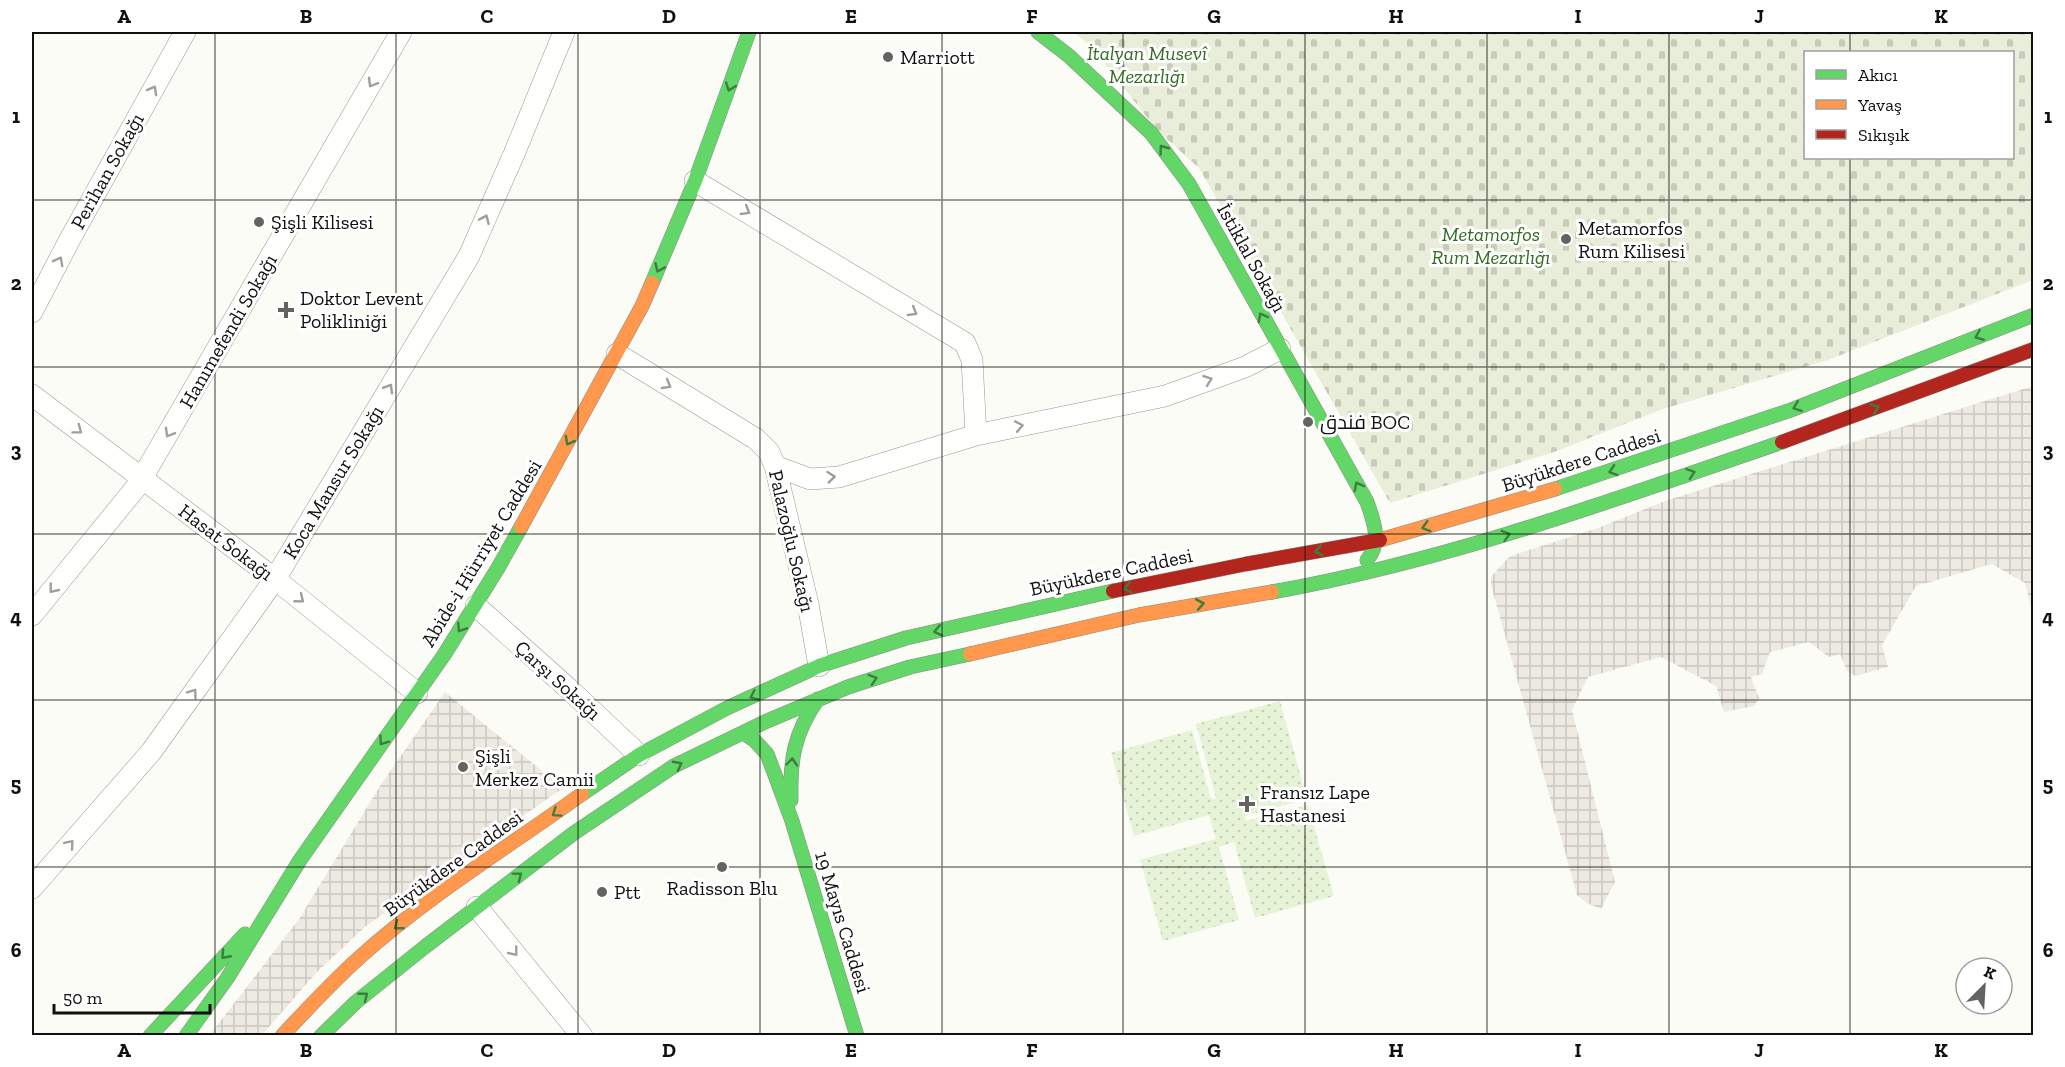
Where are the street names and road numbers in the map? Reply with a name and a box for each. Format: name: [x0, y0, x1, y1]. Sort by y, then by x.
street label: Perihan Sokağı: [65, 108, 149, 233]
street label: İstiklal Sokağı: [1212, 199, 1292, 317]
street label: Hanımefendi Sokağı: [174, 249, 282, 412]
street label: Koca Mansur Sokağı: [278, 401, 389, 563]
street label: Büyükdere Caddesi: [1499, 423, 1664, 497]
street label: Abide-i Hürriyet Caddesi: [416, 455, 547, 651]
street label: Palazoğlu Sokağı: [764, 468, 820, 615]
street label: Hasat Sokağı: [174, 499, 278, 586]
street label: Büyükdere Caddesi: [1028, 543, 1195, 601]
street label: Çarşı Sokağı: [510, 635, 606, 725]
street label: Büyükdere Caddesi: [379, 804, 527, 921]
street label: 19 Mayıs Caddesi: [810, 848, 876, 996]

